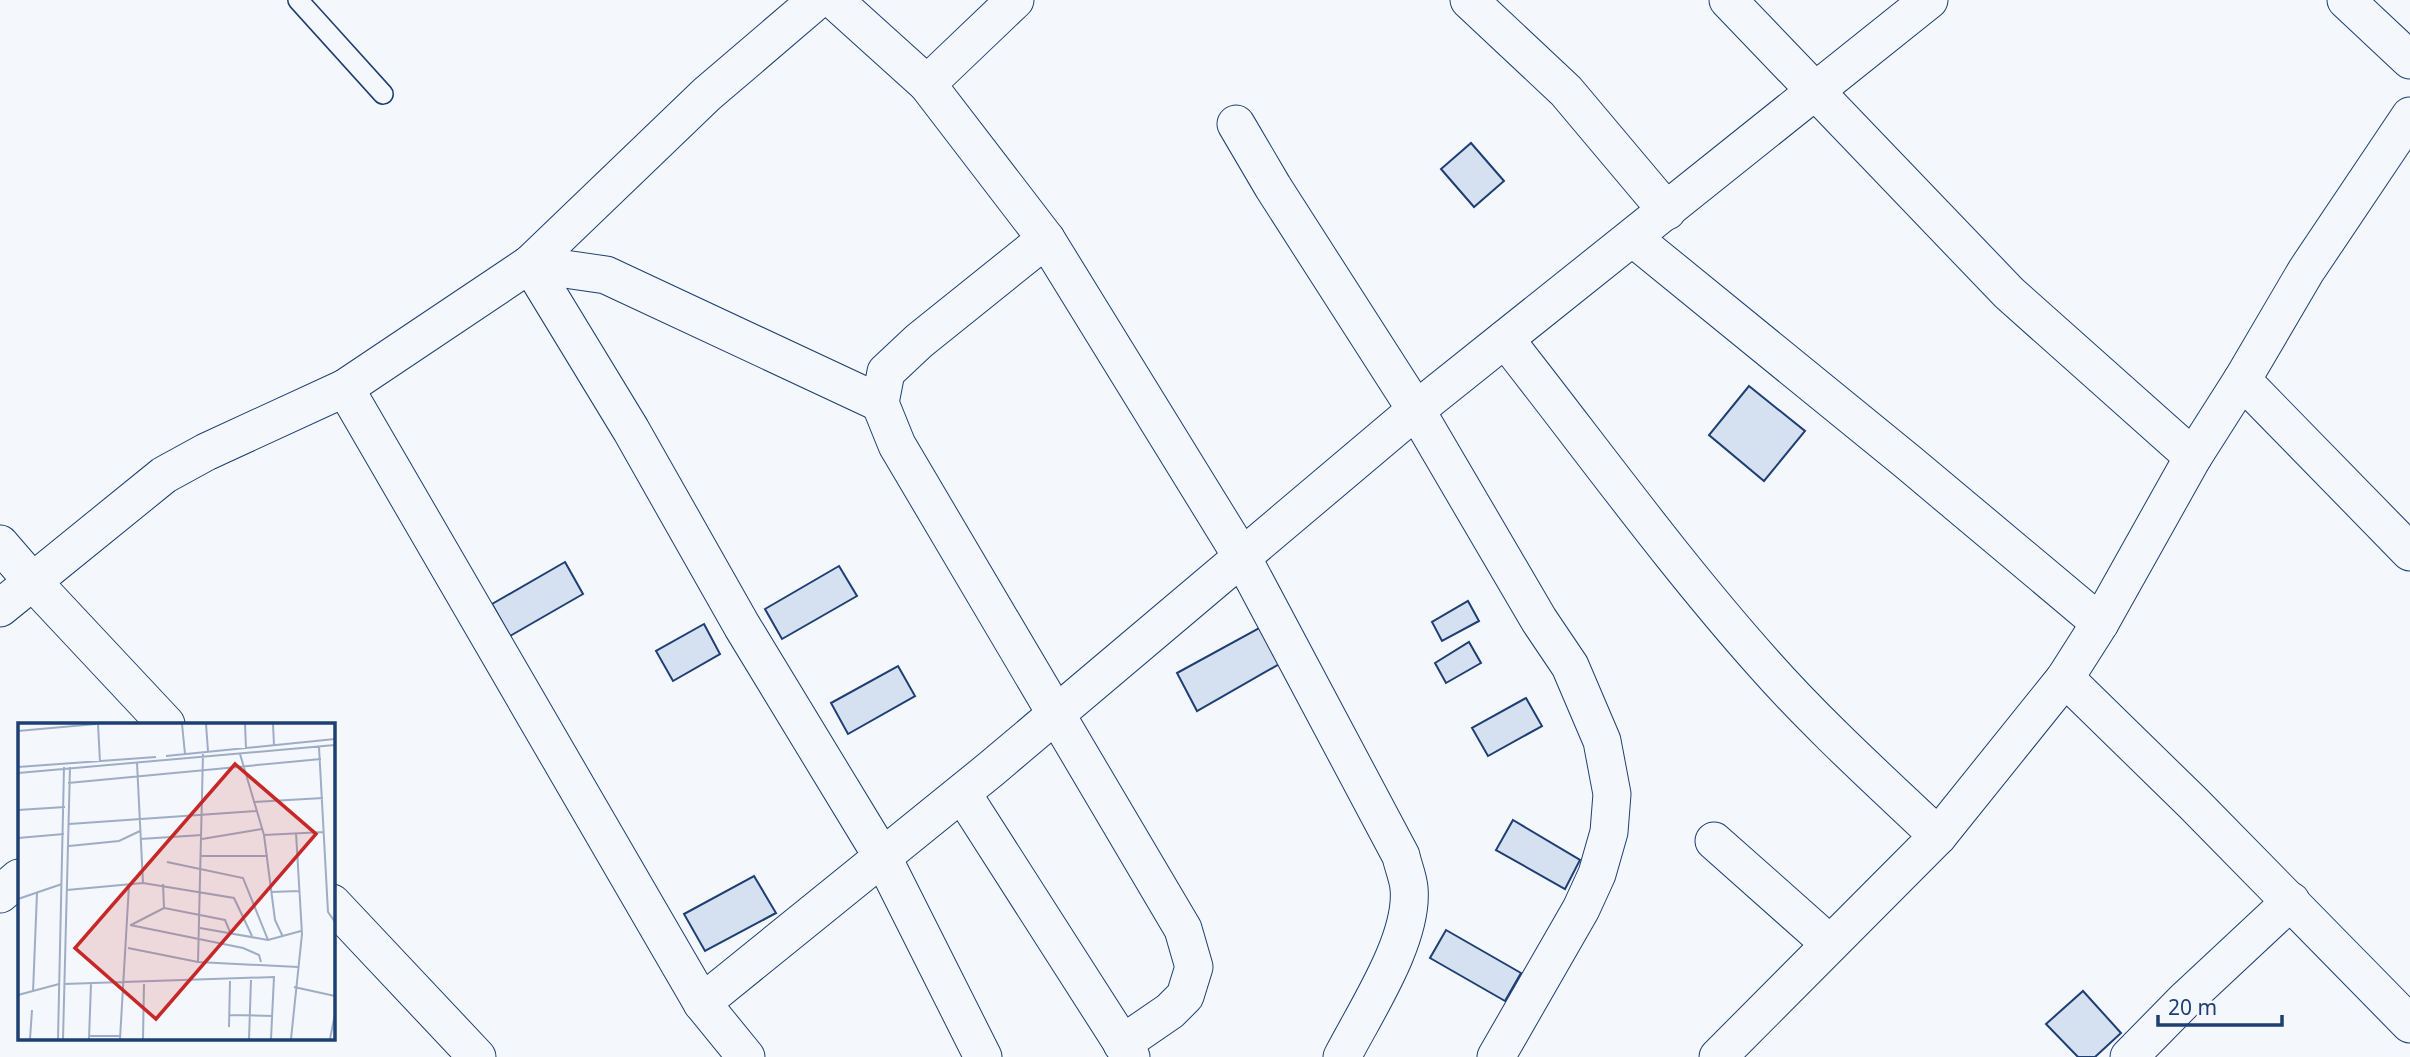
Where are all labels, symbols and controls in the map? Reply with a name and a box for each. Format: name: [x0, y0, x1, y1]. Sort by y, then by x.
inset map: [18, 723, 334, 1040]
scale bar: [2158, 984, 2282, 1028]
text: 20 m: [2168, 993, 2217, 1021]

